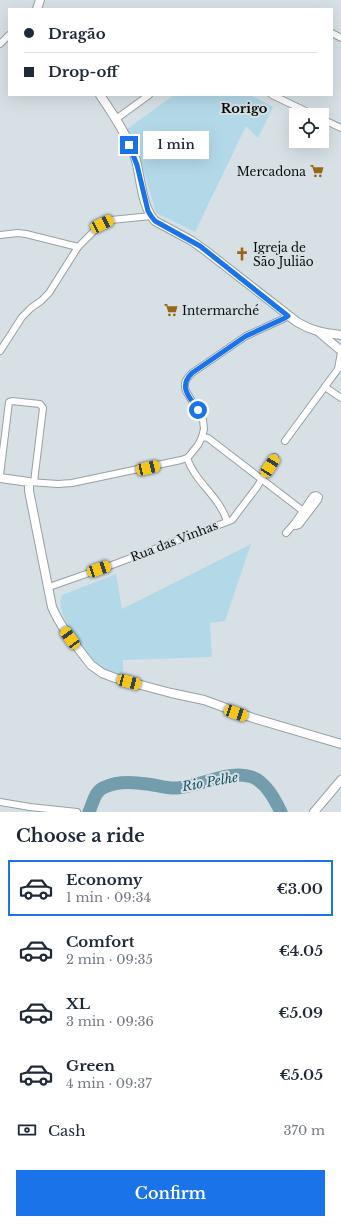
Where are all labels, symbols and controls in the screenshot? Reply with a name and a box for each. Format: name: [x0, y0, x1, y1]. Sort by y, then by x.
text: Dragão: [48, 24, 106, 43]
text: Drop-off: [48, 62, 118, 81]
district label: Rorigo: [221, 100, 268, 117]
map controls: [289, 108, 329, 148]
button: locate: [289, 108, 329, 148]
callout: 1 min: [143, 131, 209, 159]
route end: [120, 136, 138, 154]
text: 1 min: [157, 136, 195, 153]
supermarket icon: Mercadona: [309, 163, 325, 179]
place label: Mercadona: [237, 164, 306, 179]
car: [89, 213, 115, 235]
place label: Igreja de São Julião: [253, 240, 314, 269]
church icon: Igreja de São Julião: [234, 246, 250, 262]
supermarket icon: Intermarché: [163, 302, 179, 318]
place label: Intermarché: [182, 303, 259, 318]
route start: [189, 401, 207, 419]
car: [258, 453, 282, 479]
car: [135, 459, 161, 477]
street label: Rua das Vinhas: [128, 517, 220, 565]
car: [86, 559, 112, 579]
car: [58, 625, 82, 651]
car: [116, 673, 142, 691]
car: [223, 703, 249, 723]
water label: Rio Pelhe: [180, 769, 239, 795]
text: Choose a ride: [16, 825, 145, 847]
icon: car: [18, 870, 54, 906]
text: Economy: [66, 870, 143, 889]
text: €3.00: [276, 879, 323, 898]
text: 1 min · 09:34: [66, 889, 151, 906]
icon: car: [18, 932, 54, 968]
text: Comfort: [66, 932, 134, 951]
text: €4.05: [279, 941, 323, 960]
text: 2 min · 09:35: [66, 951, 153, 968]
icon: car: [18, 994, 54, 1030]
text: XL: [66, 994, 90, 1013]
text: €5.09: [278, 1003, 323, 1022]
text: 3 min · 09:36: [66, 1013, 154, 1030]
icon: car: [18, 1056, 54, 1092]
text: Green: [66, 1056, 115, 1075]
text: €5.05: [279, 1065, 323, 1084]
text: 4 min · 09:37: [66, 1075, 152, 1092]
icon: cash: [16, 1119, 38, 1141]
text: Cash: [48, 1121, 85, 1140]
text: 370 m: [284, 1122, 325, 1139]
button: Confirm: [16, 1170, 325, 1216]

